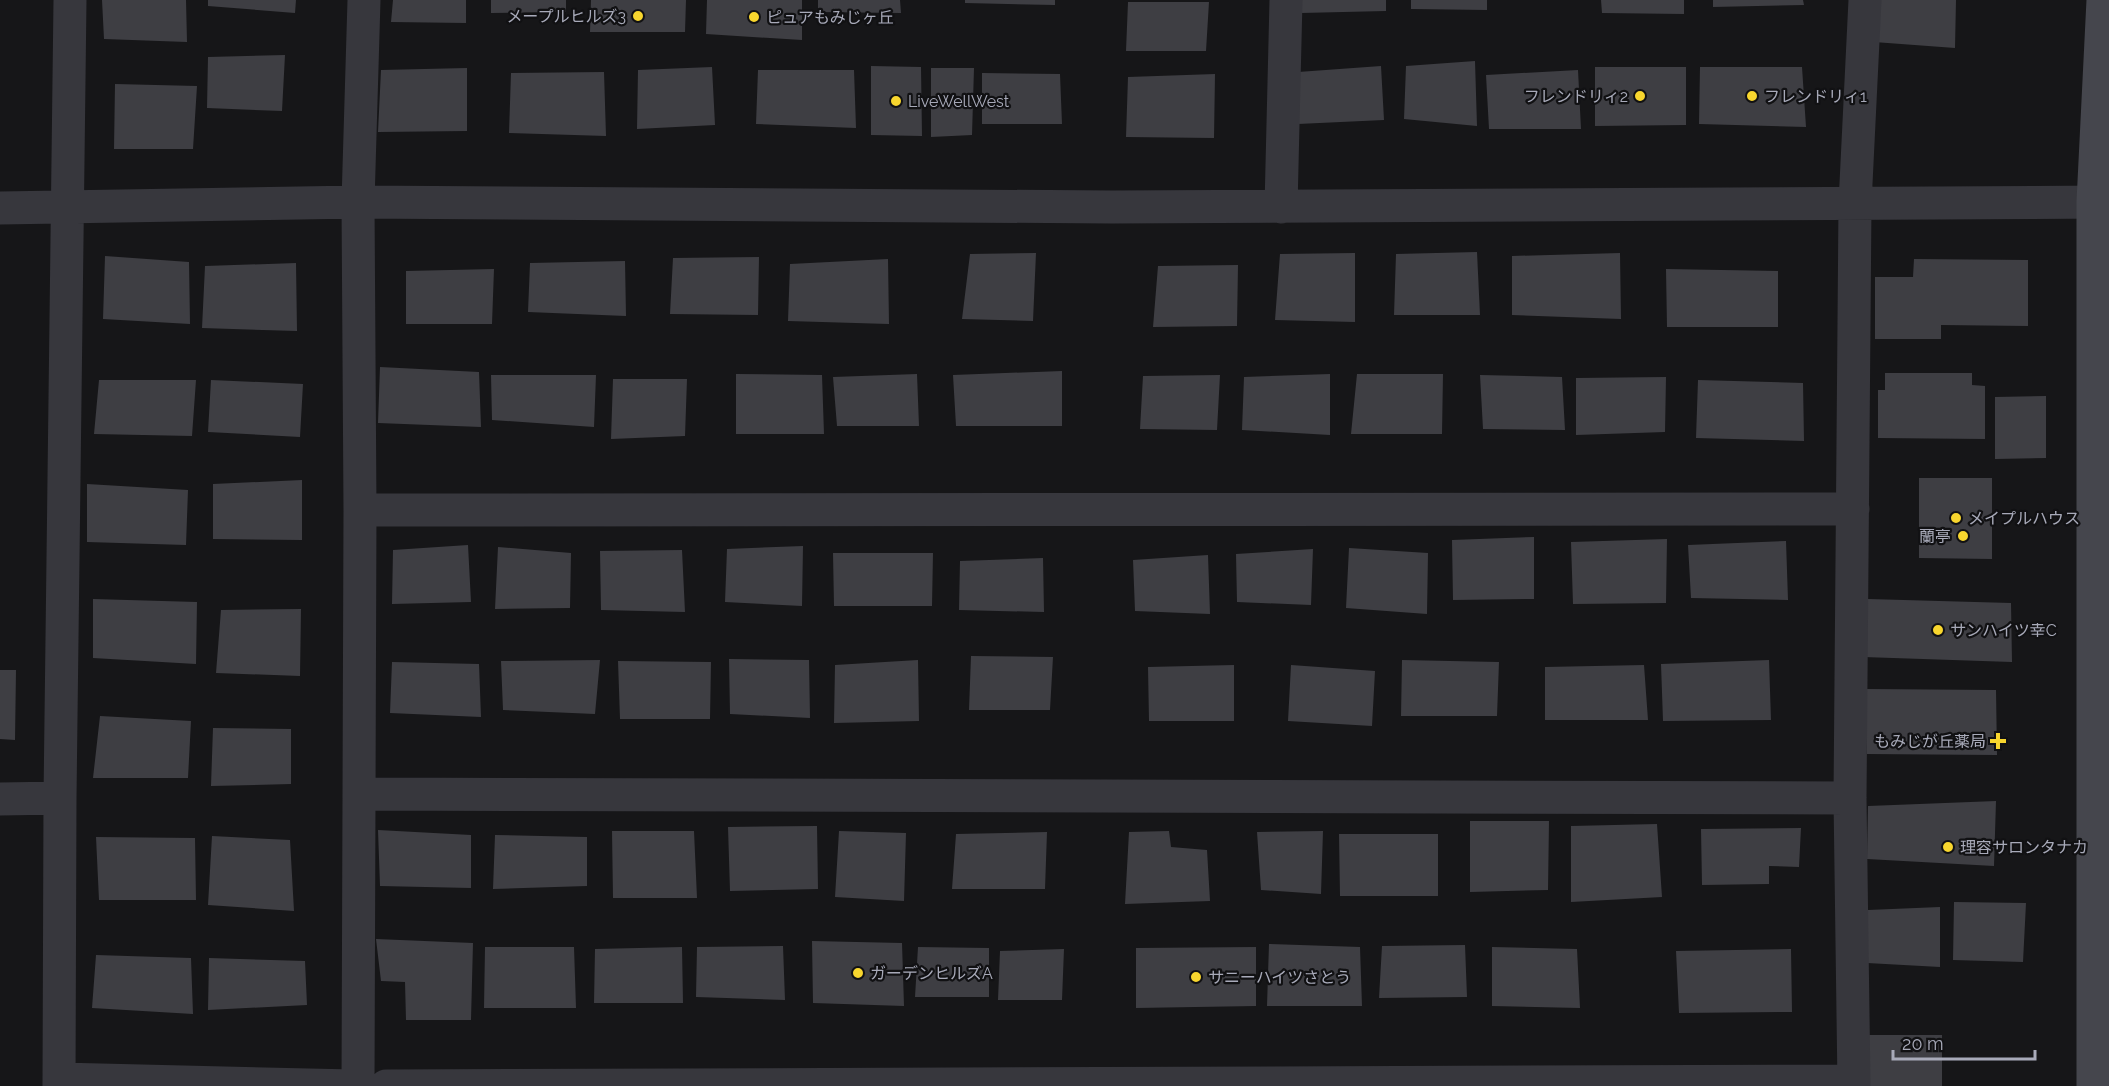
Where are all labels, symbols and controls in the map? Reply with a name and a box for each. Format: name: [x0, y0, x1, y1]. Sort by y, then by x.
place label: メープルヒルズ3: [506, 7, 626, 26]
place label: ピュアもみじヶ丘: [766, 8, 894, 27]
marker: メープルヒルズ3: [631, 9, 645, 23]
marker: ピュアもみじヶ丘: [747, 10, 761, 24]
place label: フレンドリィ2: [1524, 87, 1628, 106]
place label: フレンドリィ1: [1764, 87, 1867, 106]
marker: フレンドリィ2: [1633, 89, 1647, 103]
marker: フレンドリィ1: [1745, 89, 1759, 103]
place label: LiveWellWest: [908, 92, 1010, 111]
marker: LiveWellWest: [889, 94, 903, 108]
place label: メイプルハウス: [1968, 509, 2080, 528]
marker: メイプルハウス: [1949, 511, 1963, 525]
place label: 蘭亭: [1919, 527, 1951, 546]
marker: 蘭亭: [1956, 529, 1970, 543]
place label: サンハイツ幸C: [1950, 621, 2057, 640]
marker: サンハイツ幸C: [1931, 623, 1945, 637]
place label: もみじが丘薬局: [1874, 732, 1986, 751]
marker: もみじが丘薬局: [1991, 734, 2005, 748]
place label: 理容サロンタナカ: [1960, 838, 2088, 857]
marker: 理容サロンタナカ: [1941, 840, 1955, 854]
place label: ガーデンヒルズA: [870, 964, 993, 983]
marker: ガーデンヒルズA: [851, 966, 865, 980]
place label: サニーハイツさとう: [1208, 968, 1351, 987]
marker: サニーハイツさとう: [1189, 970, 1203, 984]
scale bar: [1893, 1023, 2036, 1061]
text: 20 m: [1902, 1033, 1944, 1054]

